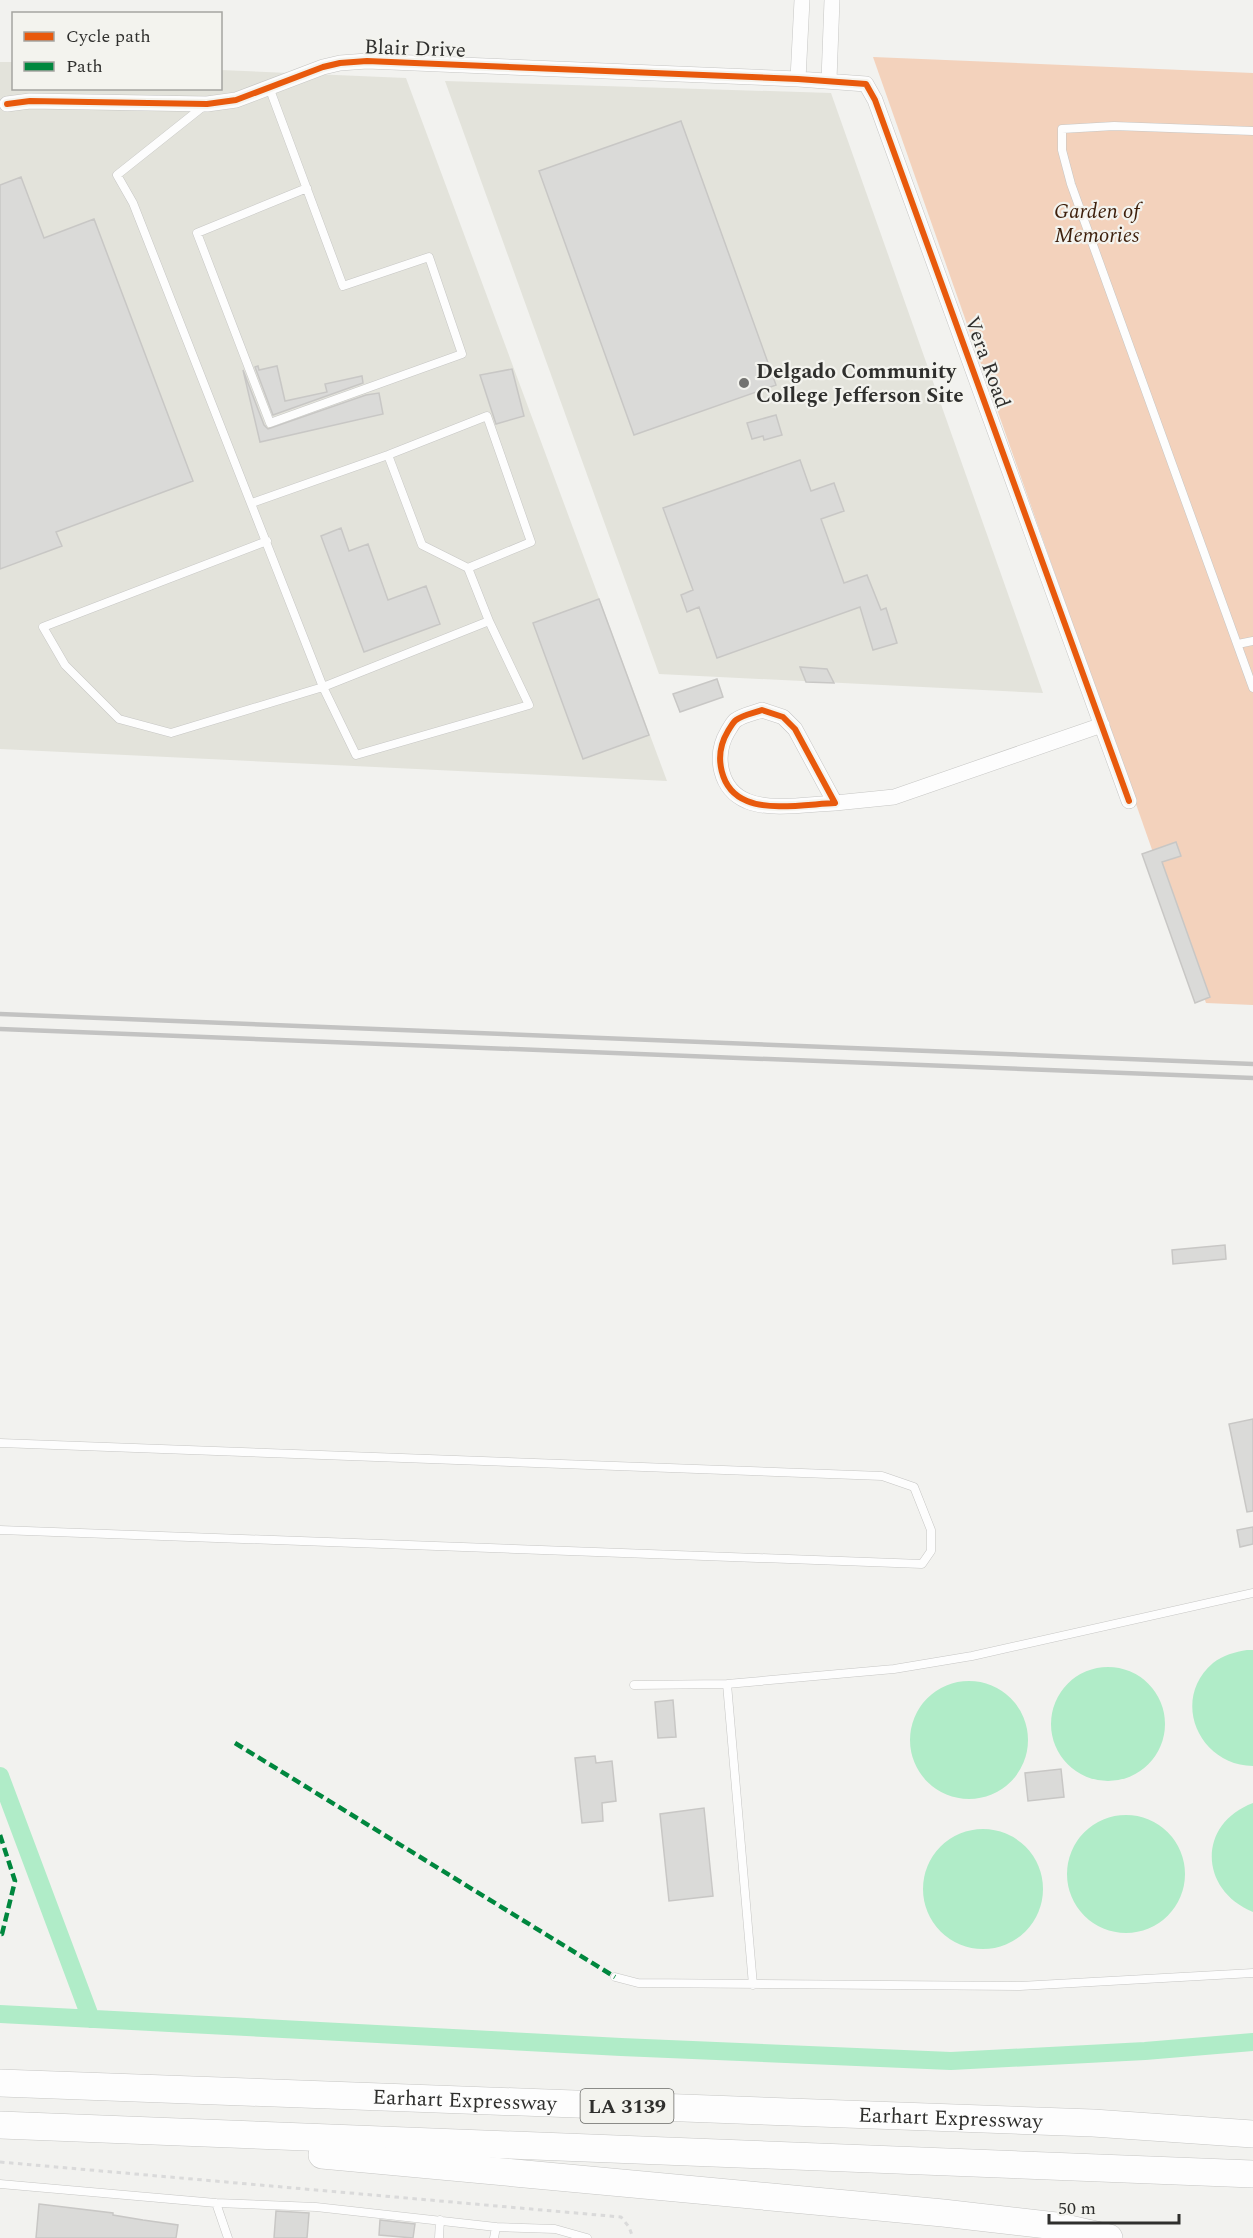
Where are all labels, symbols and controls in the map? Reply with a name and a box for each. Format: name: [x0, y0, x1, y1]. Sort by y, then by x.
legend: [12, 12, 222, 90]
text: Cycle path: [66, 23, 151, 50]
street label: Blair Drive: [364, 31, 466, 67]
text: Path: [66, 53, 103, 80]
park label: Garden of Memories: [1054, 196, 1143, 252]
street label: Vera Road: [956, 312, 1019, 413]
place label: Delgado Community College Jefferson Site: [756, 356, 964, 412]
marker: Delgado Community College Jefferson Site: [737, 376, 751, 390]
street label: Earhart Expressway: [372, 2082, 558, 2120]
road number: LA 3139: [580, 2089, 674, 2123]
street label: Earhart Expressway: [858, 2099, 1044, 2138]
scale bar: [1049, 2187, 1180, 2225]
text: 50 m: [1058, 2195, 1096, 2222]

